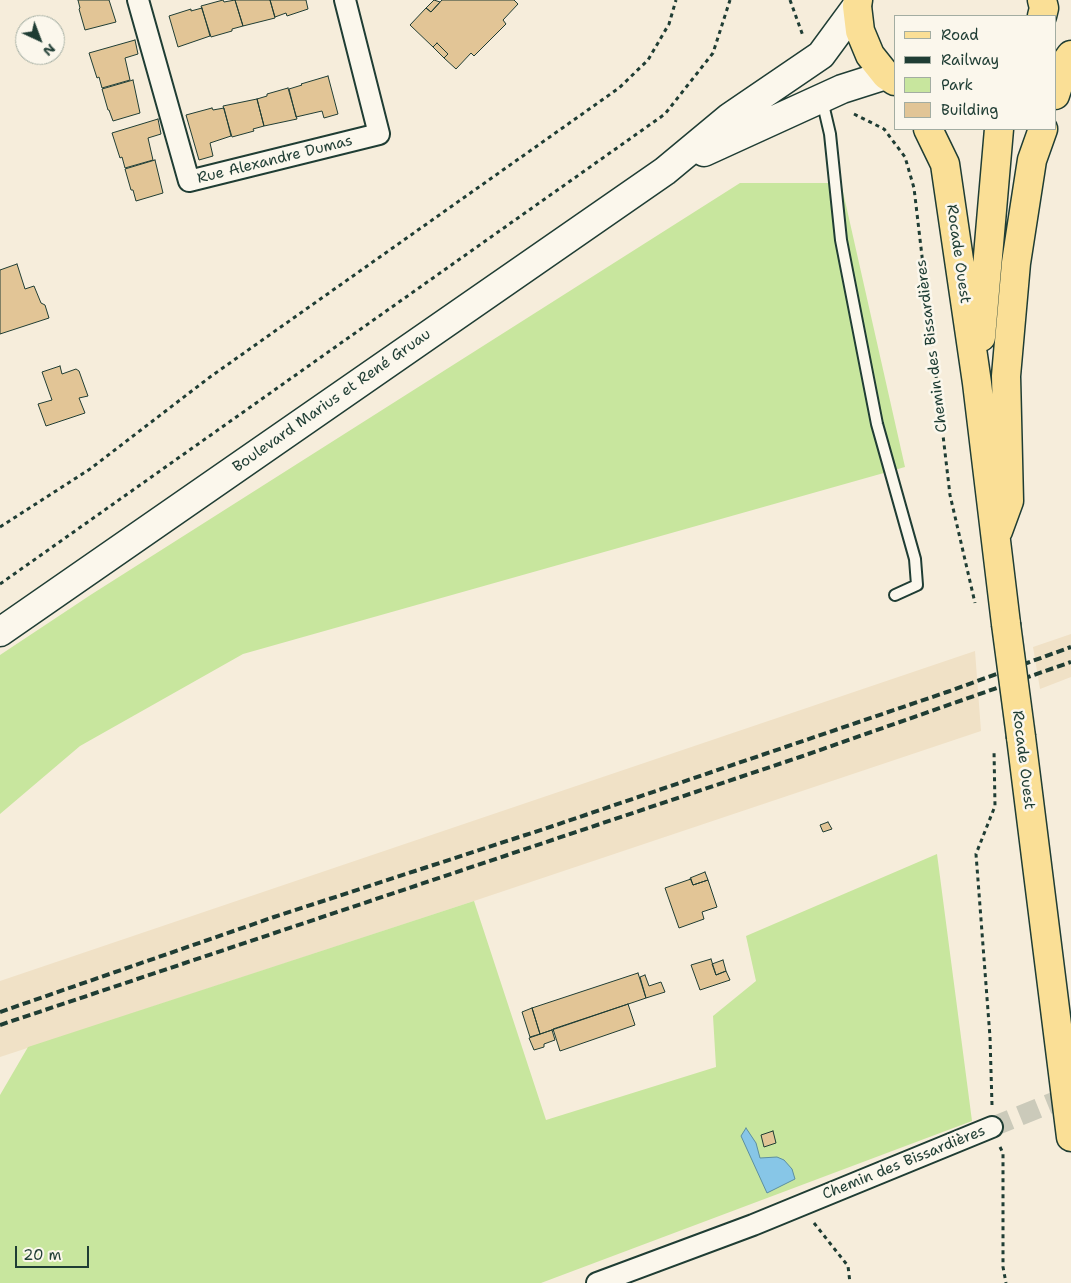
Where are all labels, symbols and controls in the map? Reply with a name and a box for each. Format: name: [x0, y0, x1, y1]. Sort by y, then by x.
north arrow: [15, 15, 65, 65]
legend: [894, 15, 1056, 130]
text: Road: [941, 25, 979, 45]
text: N: [39, 40, 60, 61]
text: Railway: [941, 50, 999, 70]
text: Park: [941, 75, 973, 95]
text: Building: [941, 100, 998, 120]
street label: Rue Alexandre Dumas: [195, 132, 355, 188]
street label: Rocade Ouest: [942, 203, 974, 305]
street label: Chemin des Bissardières: [912, 258, 952, 434]
street label: Boulevard Marius et René Gruau: [229, 325, 435, 477]
street label: Rocade Ouest: [1008, 709, 1038, 811]
street label: Chemin des Bissardières: [820, 1122, 988, 1204]
scale bar: [18, 1236, 91, 1268]
text: 20 m: [23, 1245, 62, 1265]

